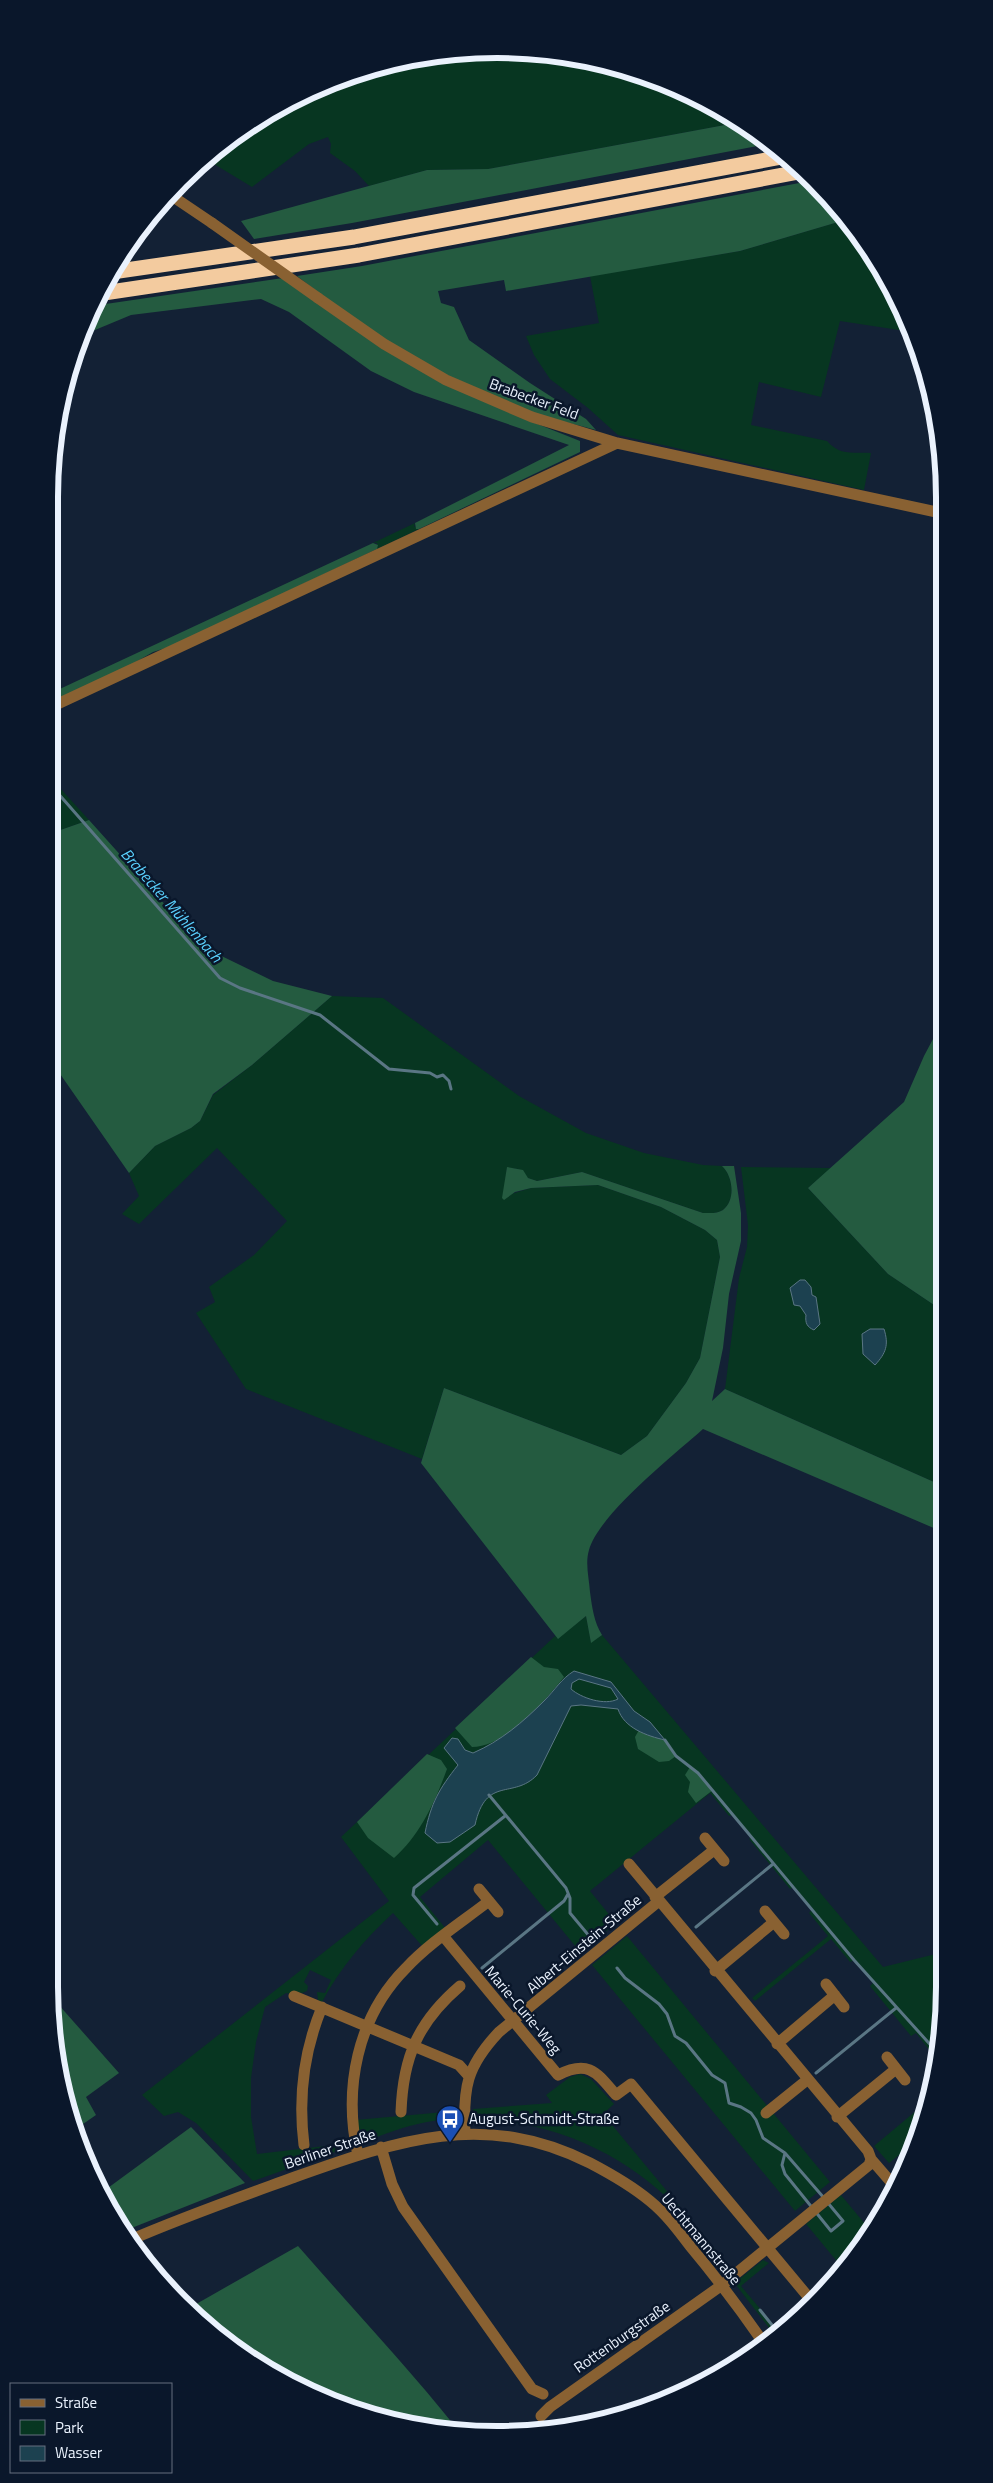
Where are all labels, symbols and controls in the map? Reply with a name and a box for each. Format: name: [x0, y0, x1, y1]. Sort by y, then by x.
street label: Brabecker Feld: [486, 372, 582, 425]
water label: Brabecker Mühlenbach: [116, 843, 229, 968]
street label: Albert-Einstein-Straße: [521, 1889, 646, 1999]
street label: Marie-Curie-Weg: [479, 1960, 568, 2059]
bus stop icon: August-Schmidt-Straße: [435, 2104, 465, 2143]
place label: August-Schmidt-Straße: [469, 2107, 619, 2130]
street label: Berliner Straße: [281, 2122, 379, 2175]
street label: Uechtmannstraße: [656, 2188, 747, 2290]
street label: Rottenburgstraße: [569, 2295, 675, 2378]
legend: [10, 2383, 172, 2473]
text: Straße: [55, 2391, 97, 2414]
text: Park: [55, 2416, 84, 2439]
text: Wasser: [55, 2441, 102, 2464]

